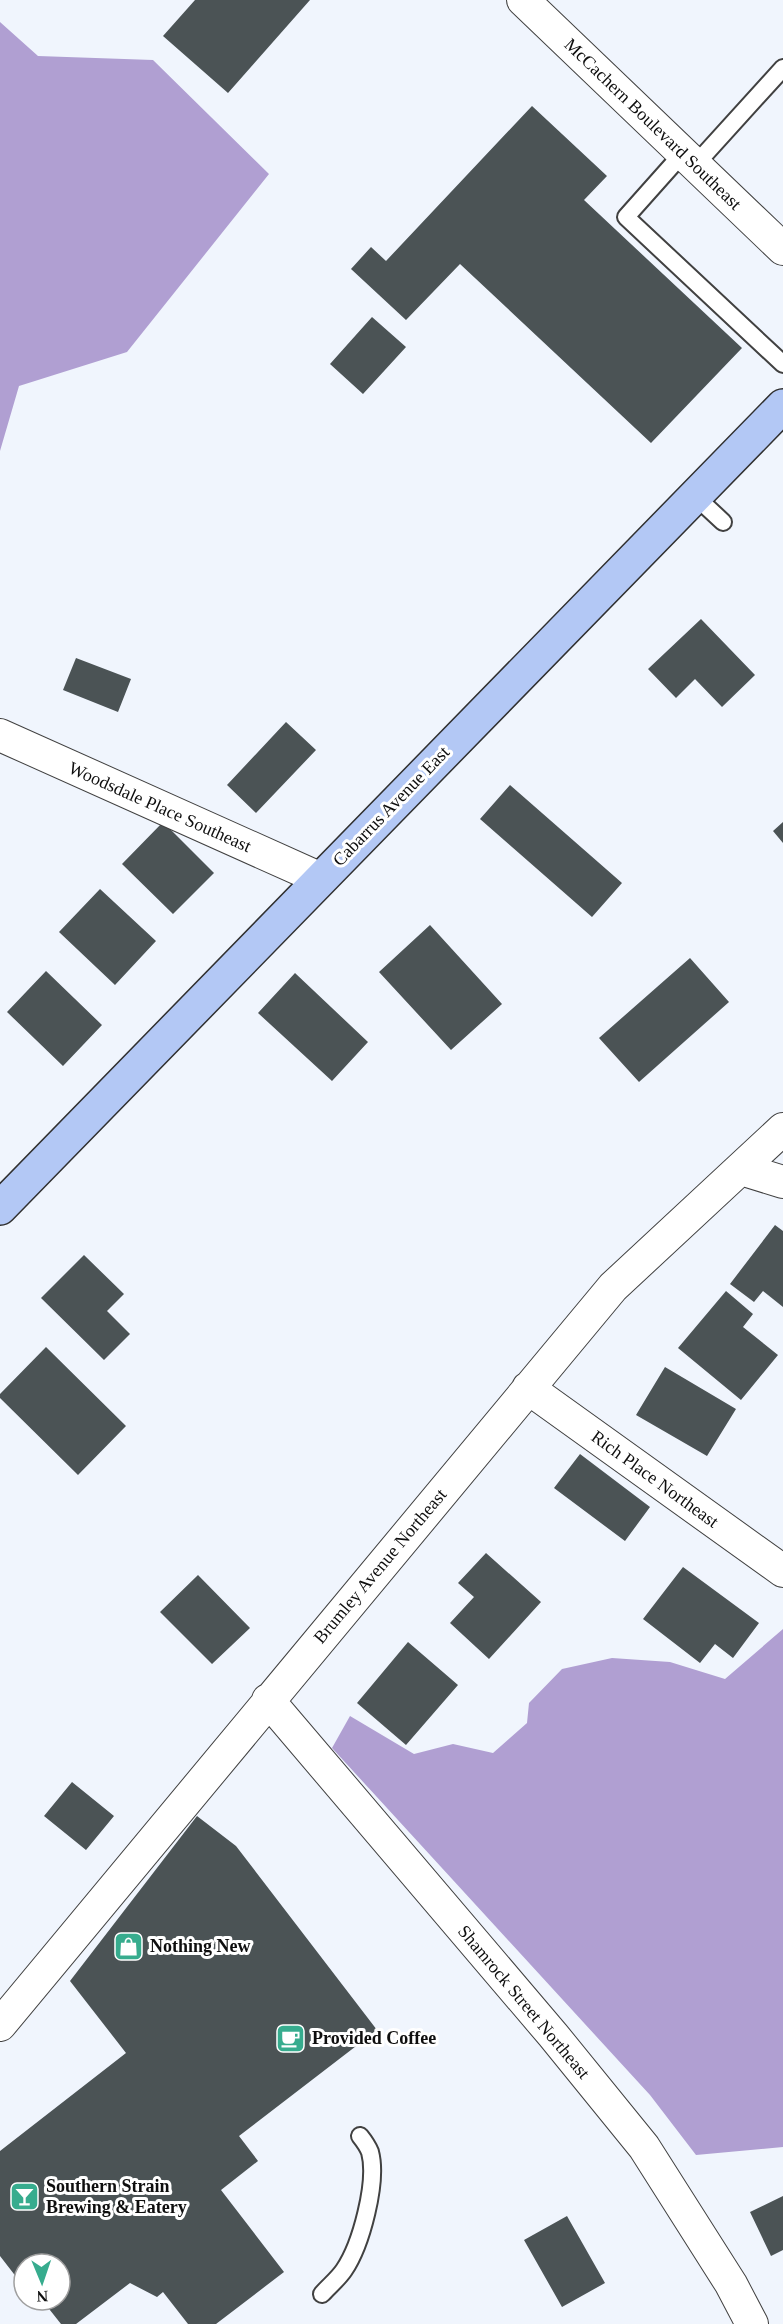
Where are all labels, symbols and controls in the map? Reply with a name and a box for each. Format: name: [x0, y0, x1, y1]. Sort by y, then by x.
street label: McCachern Boulevard Southeast: [560, 34, 746, 214]
street label: Cabarrus Avenue East: [329, 742, 453, 870]
street label: Woodsdale Place Southeast: [66, 758, 254, 856]
street label: Rich Place Northeast: [588, 1426, 722, 1532]
street label: Brumley Avenue Northeast: [309, 1485, 451, 1647]
street label: Shamrock Street Northeast: [454, 1921, 594, 2083]
shop icon: Nothing New: [113, 1930, 145, 1962]
place label: Nothing New: [150, 1936, 251, 1956]
cafe icon: Provided Coffee: [275, 2022, 307, 2054]
place label: Provided Coffee: [312, 2028, 436, 2048]
place label: Southern Strain Brewing & Eatery: [46, 2176, 187, 2217]
bar icon: Southern Strain Brewing & Eatery: [9, 2180, 41, 2212]
north arrow: [12, 2252, 72, 2312]
text: N: [36, 2288, 49, 2305]

